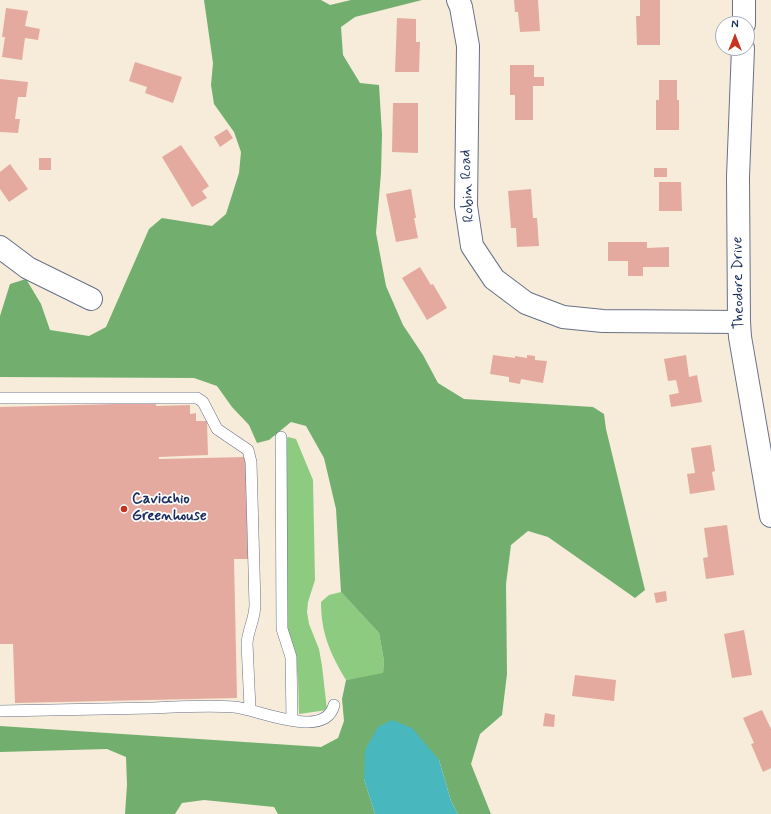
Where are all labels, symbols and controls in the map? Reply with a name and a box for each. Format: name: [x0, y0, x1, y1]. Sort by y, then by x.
north arrow: [715, 16, 755, 56]
text: N: [731, 18, 739, 32]
street label: Robin Road: [457, 149, 479, 223]
street label: Theodore Drive: [729, 236, 749, 330]
place label: Cavicchio Greenhouse: [132, 491, 207, 526]
marker: Cavicchio Greenhouse: [119, 504, 129, 514]

